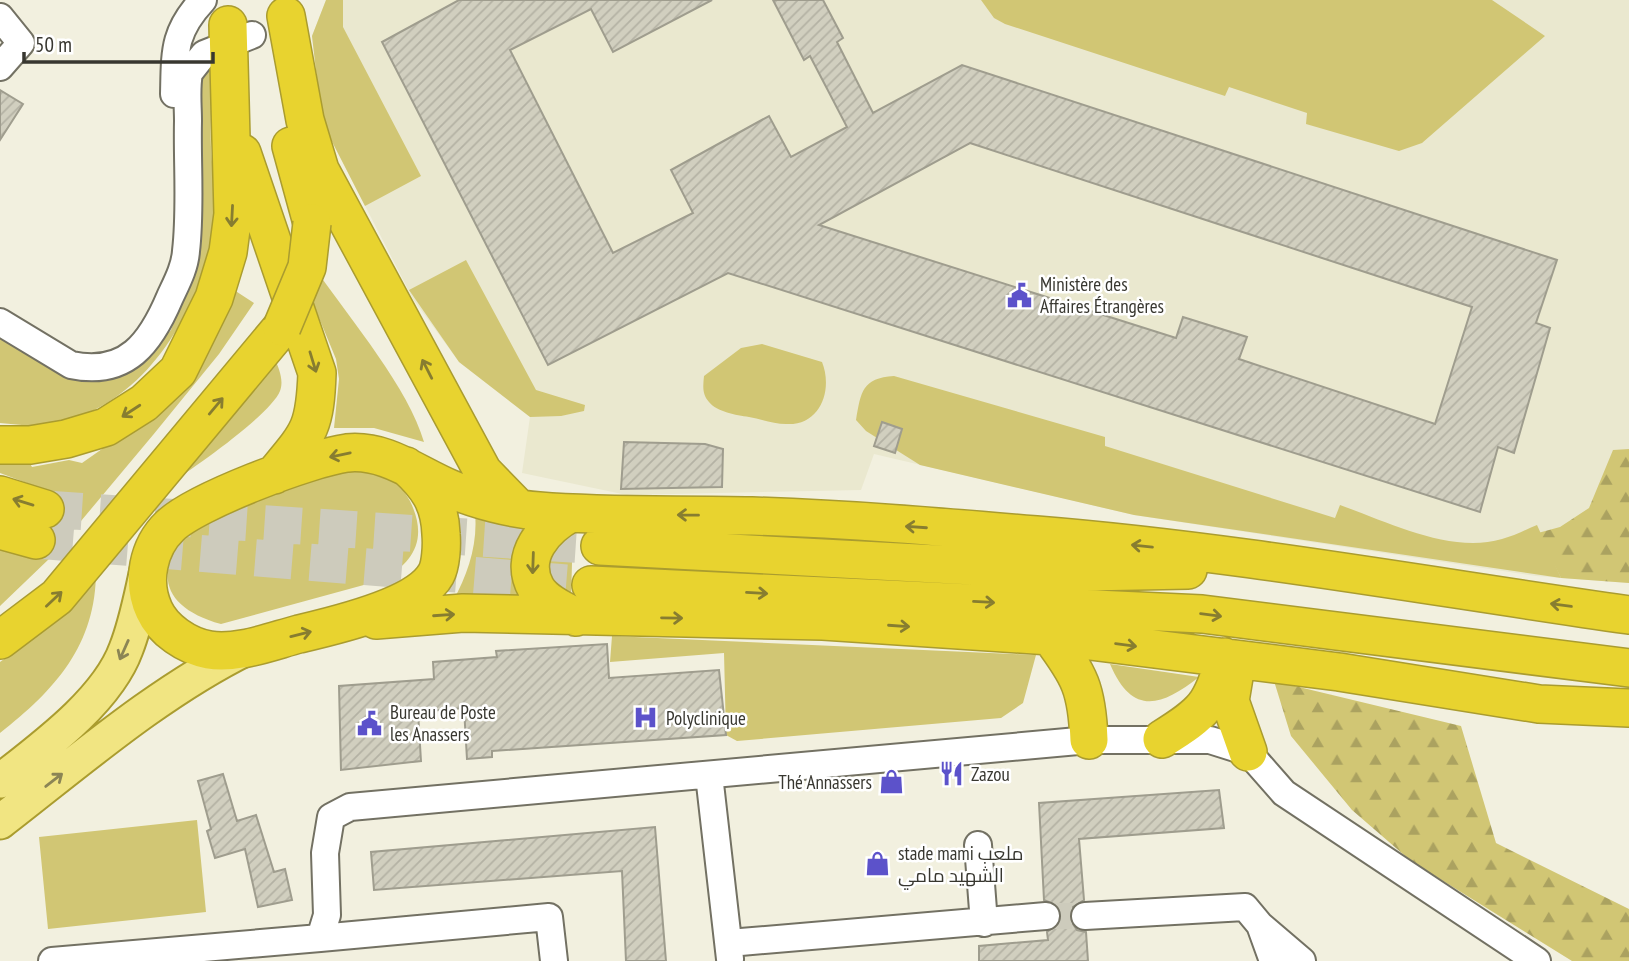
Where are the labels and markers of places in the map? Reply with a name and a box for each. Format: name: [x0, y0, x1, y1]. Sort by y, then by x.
place label: Ministère des Affaires Étrangères: [1040, 272, 1164, 318]
public building icon: Ministère des Affaires Étrangères: [1006, 281, 1034, 309]
place label: Bureau de Poste les Anassers: [390, 700, 496, 746]
hospital icon: Polyclinique: [632, 704, 660, 732]
place label: Polyclinique: [666, 706, 746, 730]
public building icon: Bureau de Poste les Anassers: [356, 709, 384, 737]
restaurant icon: Zazou: [937, 760, 965, 788]
place label: Zazou: [971, 762, 1010, 786]
shop icon: Thé Annassers: [878, 768, 906, 796]
place label: Thé Annassers: [778, 770, 872, 794]
place label: stade mami ملعب الشهيد مامي: [898, 841, 1023, 890]
shop icon: stade mami ملعب الشهيد مامي: [864, 850, 892, 878]

